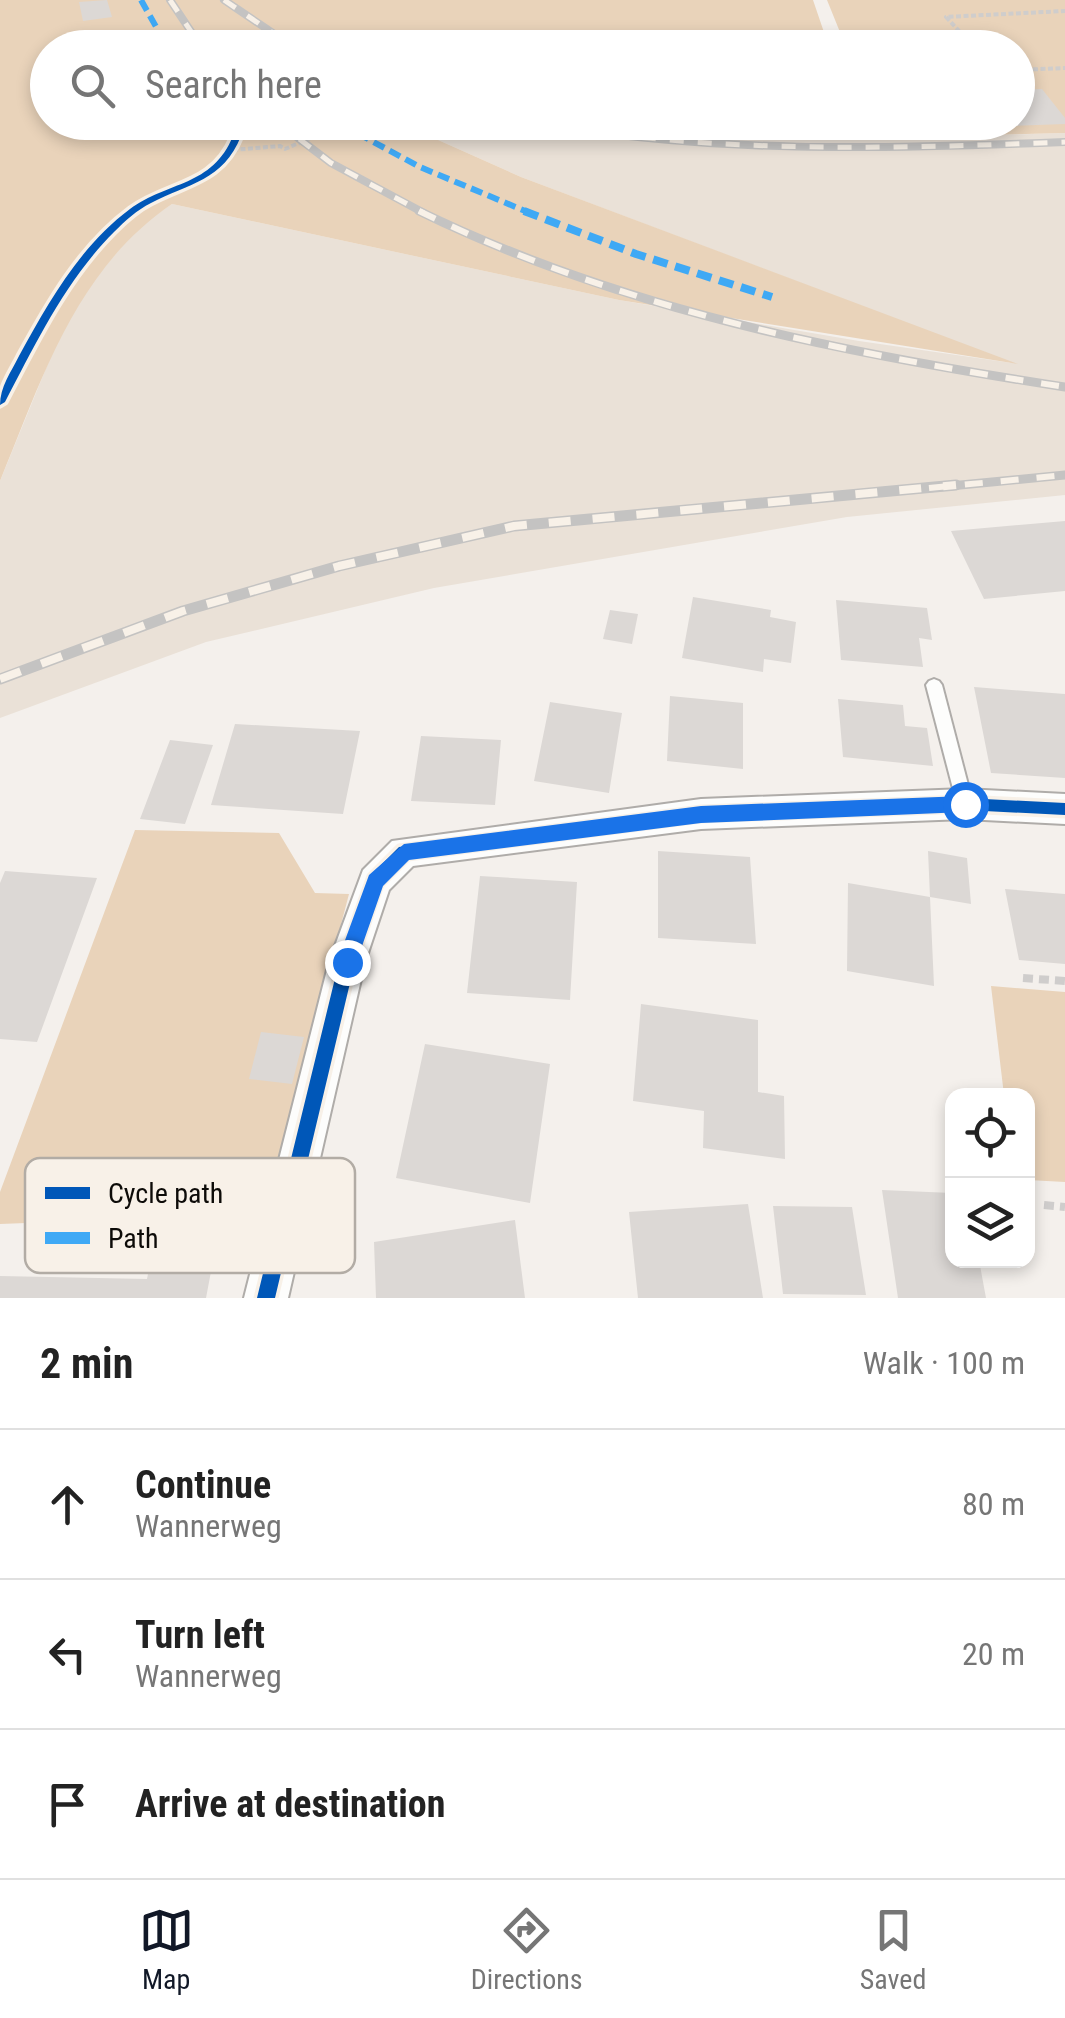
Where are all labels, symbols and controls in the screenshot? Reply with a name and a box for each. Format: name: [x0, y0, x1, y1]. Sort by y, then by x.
search box: [30, 30, 1035, 140]
icon: search: [65, 58, 120, 113]
text: Search here: [145, 63, 322, 107]
route start: [943, 782, 989, 828]
route end: [325, 940, 371, 986]
map controls: [945, 1088, 1035, 1268]
button: locate: [945, 1088, 1035, 1178]
legend: [25, 1158, 355, 1273]
text: Cycle path: [108, 1177, 223, 1210]
button: layers: [945, 1178, 1035, 1268]
text: Path: [108, 1222, 159, 1255]
text: 2 min: [40, 1339, 133, 1388]
text: Walk · 100 m: [863, 1344, 1025, 1382]
text: Continue: [135, 1463, 271, 1507]
icon: ahead: [40, 1477, 95, 1532]
text: 80 m: [962, 1485, 1025, 1523]
text: Wannerweg: [135, 1507, 282, 1545]
text: Turn left: [135, 1613, 265, 1657]
icon: left: [40, 1627, 95, 1682]
text: 20 m: [962, 1635, 1025, 1673]
text: Wannerweg: [135, 1657, 282, 1695]
icon: arrive: [40, 1777, 95, 1832]
text: Arrive at destination: [135, 1782, 445, 1826]
tab: Map: [139, 1903, 194, 1996]
tab: Directions: [471, 1903, 583, 1996]
tab: Saved: [860, 1903, 926, 1996]

